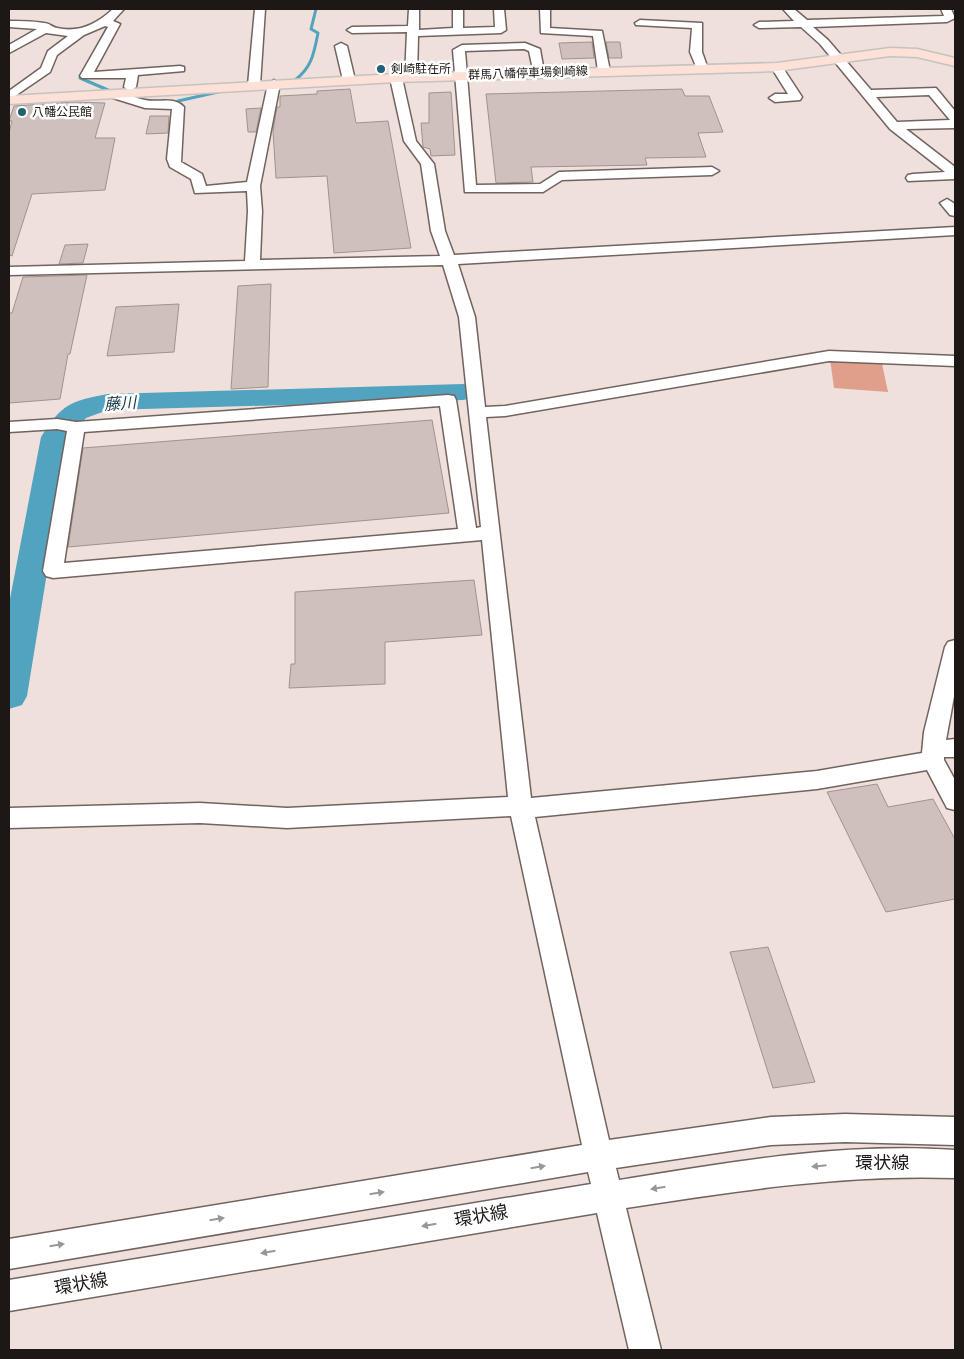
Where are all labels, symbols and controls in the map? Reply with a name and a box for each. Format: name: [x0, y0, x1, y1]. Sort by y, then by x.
place label: 剣崎駐在所: [391, 62, 451, 75]
marker: 剣崎駐在所: [375, 63, 387, 75]
street label: 群馬八幡停車場剣崎線: [468, 64, 588, 81]
place label: 八幡公民館: [32, 105, 92, 118]
marker: 八幡公民館: [16, 106, 28, 118]
water label: 藤川: [103, 394, 139, 413]
street label: 環状線: [855, 1153, 909, 1173]
one-way arrow: [530, 1162, 546, 1170]
one-way arrow: [811, 1162, 827, 1170]
one-way arrow: [650, 1185, 666, 1193]
one-way arrow: [370, 1188, 386, 1196]
street label: 環状線: [453, 1201, 509, 1231]
one-way arrow: [209, 1215, 225, 1223]
one-way arrow: [420, 1222, 436, 1230]
one-way arrow: [49, 1241, 65, 1249]
one-way arrow: [260, 1249, 276, 1257]
street label: 環状線: [53, 1269, 109, 1299]

